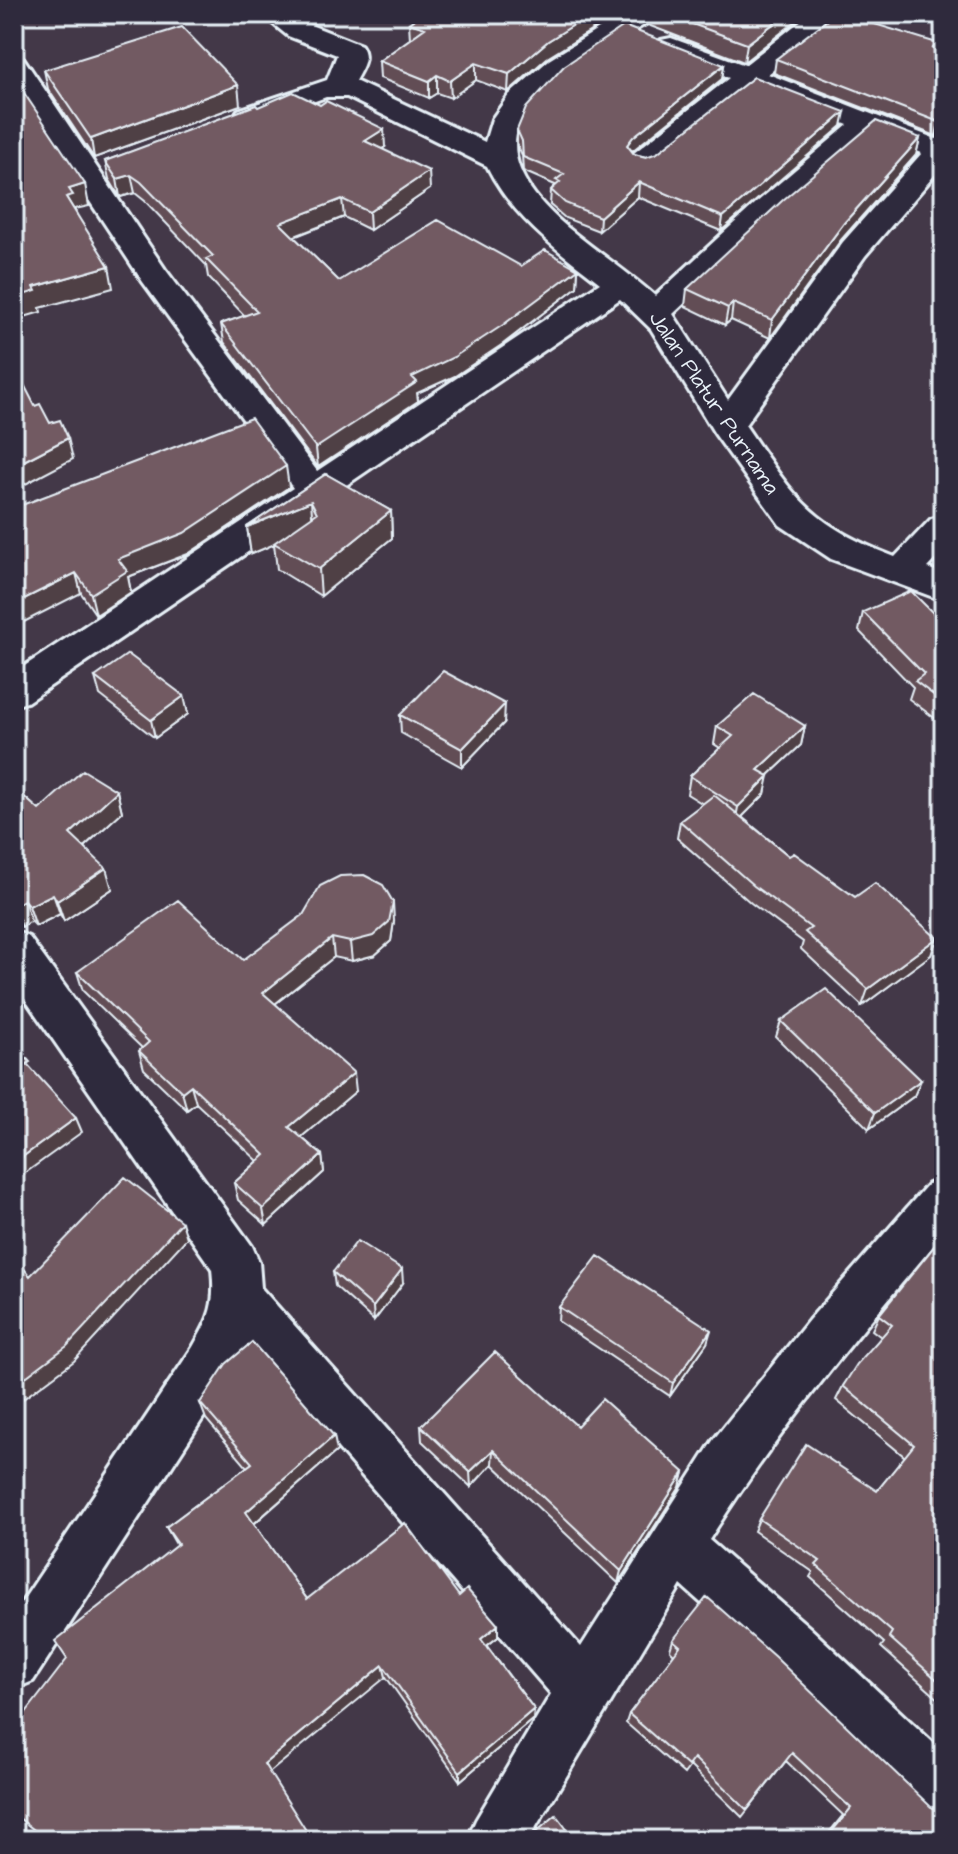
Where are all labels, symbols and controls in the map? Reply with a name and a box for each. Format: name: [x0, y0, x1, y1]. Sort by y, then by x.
street label: Jalan Platur Purnama: [641, 305, 787, 501]

